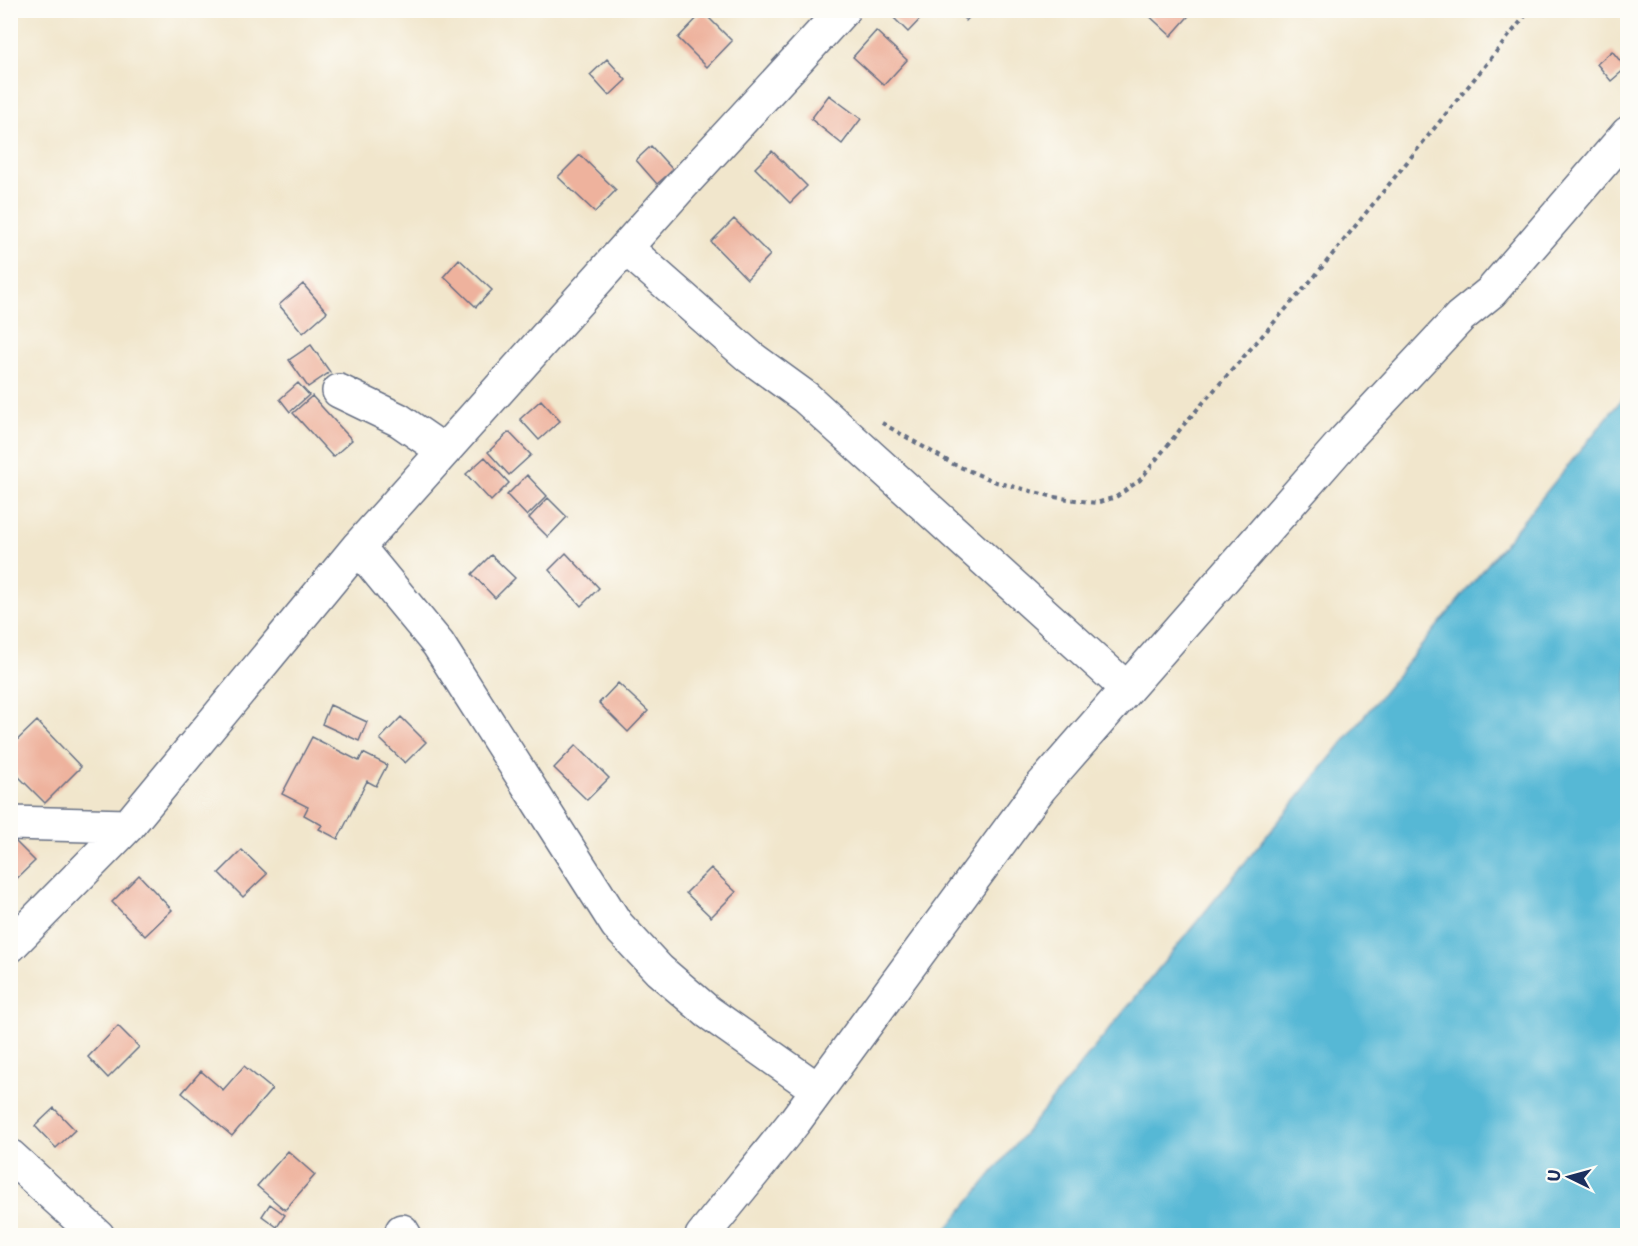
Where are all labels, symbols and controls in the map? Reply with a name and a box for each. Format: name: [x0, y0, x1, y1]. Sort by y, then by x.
north arrow: [1539, 1147, 1599, 1207]
text: U: [1541, 1168, 1566, 1183]

